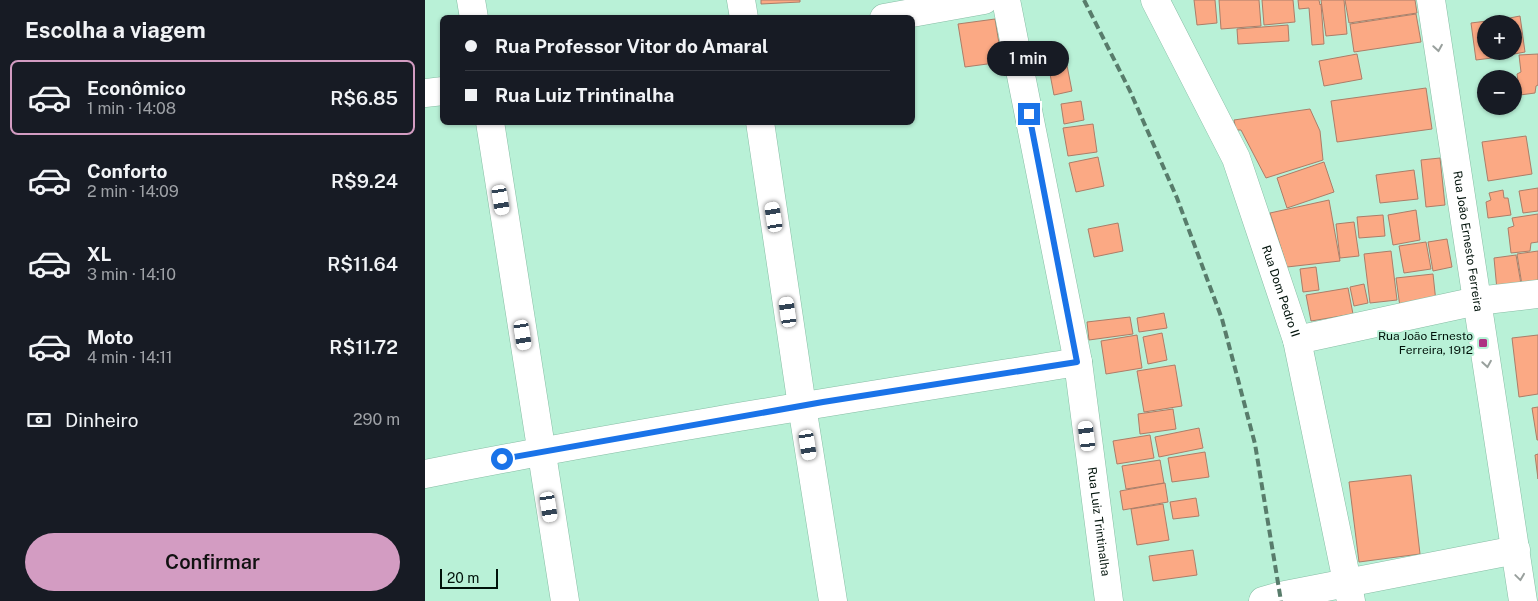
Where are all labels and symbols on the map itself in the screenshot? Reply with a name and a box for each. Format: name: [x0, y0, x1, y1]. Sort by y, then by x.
callout: 1 min: [988, 42, 1070, 76]
one-way arrow: [1432, 45, 1443, 53]
route end: [1018, 103, 1040, 125]
street label: Rua João Ernesto Ferreira: [1450, 170, 1486, 312]
car: [491, 184, 510, 216]
car: [764, 201, 783, 233]
street label: Rua Dom Pedro II: [1259, 244, 1302, 339]
car: [778, 296, 797, 328]
car: [513, 319, 532, 351]
place label: Rua João Ernesto Ferreira, 1912: [1378, 329, 1473, 357]
marker: Rua João Ernesto Ferreira, 1912: [1477, 337, 1489, 349]
one-way arrow: [1481, 360, 1491, 369]
car: [1077, 420, 1096, 452]
car: [798, 429, 817, 461]
route start: [491, 448, 513, 470]
street label: Rua Luiz Trintinalha: [1085, 466, 1113, 577]
car: [539, 491, 558, 523]
scale bar: [440, 566, 497, 589]
one-way arrow: [1514, 573, 1525, 581]

